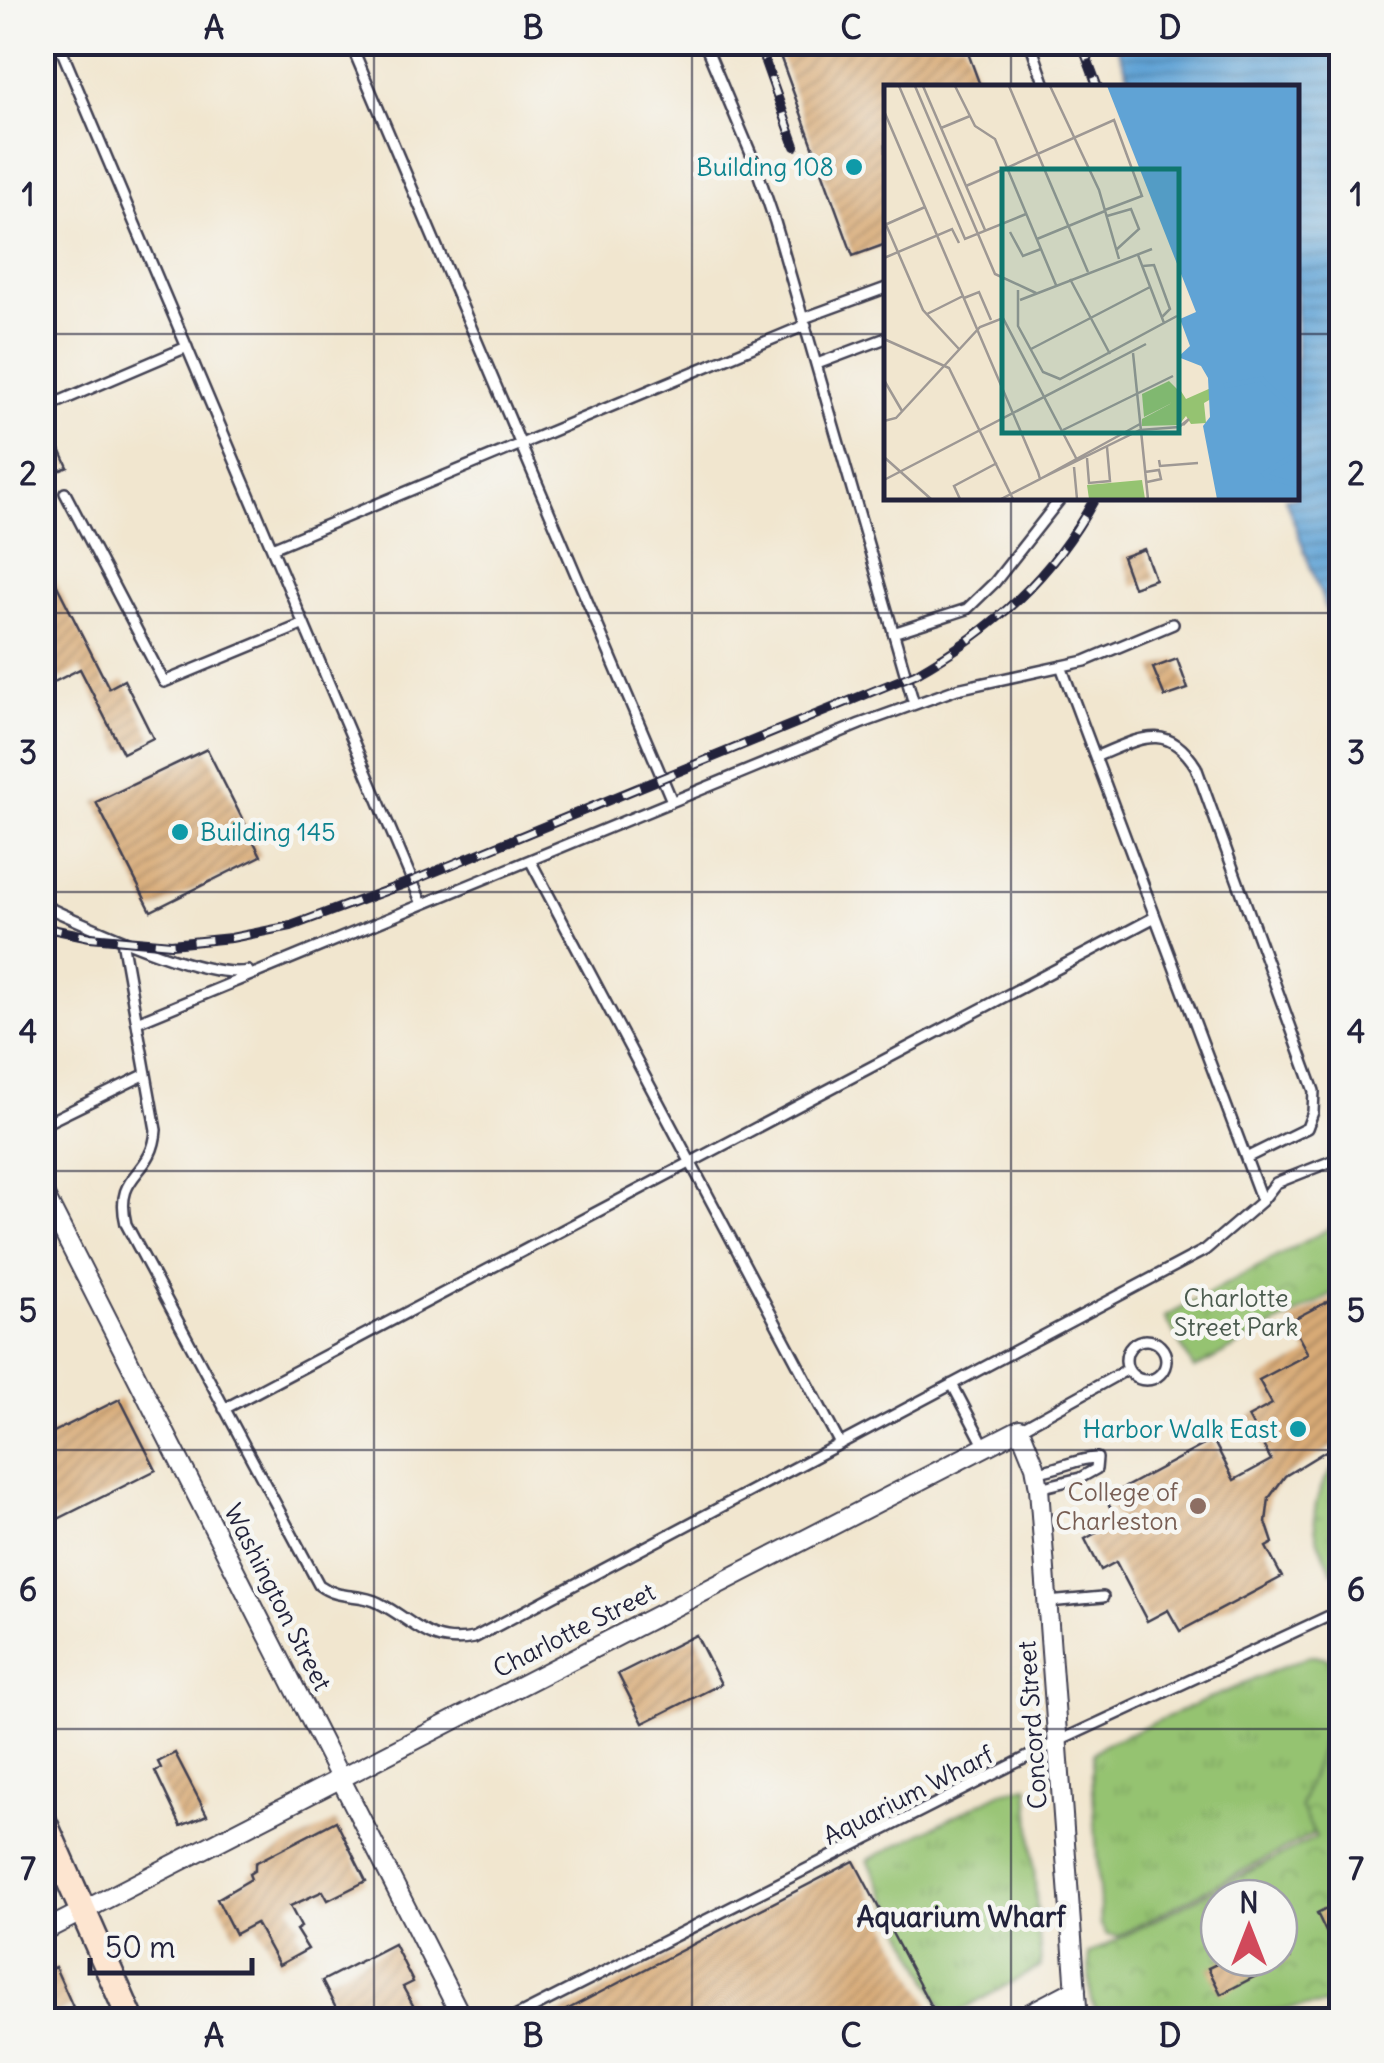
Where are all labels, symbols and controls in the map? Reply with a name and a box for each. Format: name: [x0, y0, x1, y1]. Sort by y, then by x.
text: A: [204, 7, 224, 48]
text: B: [523, 7, 543, 48]
text: C: [840, 7, 862, 48]
text: D: [1159, 7, 1181, 48]
inset map: [884, 85, 1299, 500]
place label: Building 108: [696, 151, 834, 183]
marker: Building 108: [843, 156, 865, 178]
text: 1: [22, 174, 34, 215]
text: 1: [1350, 174, 1362, 215]
text: 2: [19, 453, 37, 494]
text: 2: [1347, 453, 1365, 494]
text: 3: [19, 732, 37, 773]
text: 3: [1347, 732, 1365, 773]
place label: Building 145: [200, 816, 336, 848]
marker: Building 145: [169, 821, 191, 843]
text: 4: [19, 1011, 37, 1052]
text: 4: [1347, 1011, 1365, 1052]
park label: Charlotte Street Park: [1174, 1282, 1298, 1343]
text: 5: [19, 1290, 37, 1331]
text: 5: [1347, 1290, 1365, 1331]
place label: Harbor Walk East: [1083, 1413, 1278, 1445]
marker: Harbor Walk East: [1287, 1418, 1309, 1440]
place label: College of Charleston: [1055, 1476, 1179, 1537]
marker: College of Charleston: [1187, 1495, 1209, 1517]
street label: Washington Street: [217, 1498, 339, 1696]
text: 6: [19, 1569, 37, 1610]
text: 6: [1347, 1569, 1365, 1610]
street label: Charlotte Street: [488, 1575, 660, 1685]
street label: Concord Street: [1010, 1640, 1054, 1810]
street label: Aquarium Wharf: [818, 1738, 999, 1852]
text: 7: [20, 1848, 36, 1889]
text: 7: [1348, 1848, 1364, 1889]
north arrow: [1199, 1878, 1299, 1978]
text: N: [1239, 1885, 1259, 1921]
district label: Aquarium Wharf: [856, 1899, 1066, 1935]
scale bar: [90, 1913, 252, 1975]
text: 50 m: [105, 1928, 175, 1966]
text: A: [204, 2015, 224, 2056]
text: B: [523, 2015, 543, 2056]
text: C: [840, 2015, 862, 2056]
text: D: [1159, 2015, 1181, 2056]

